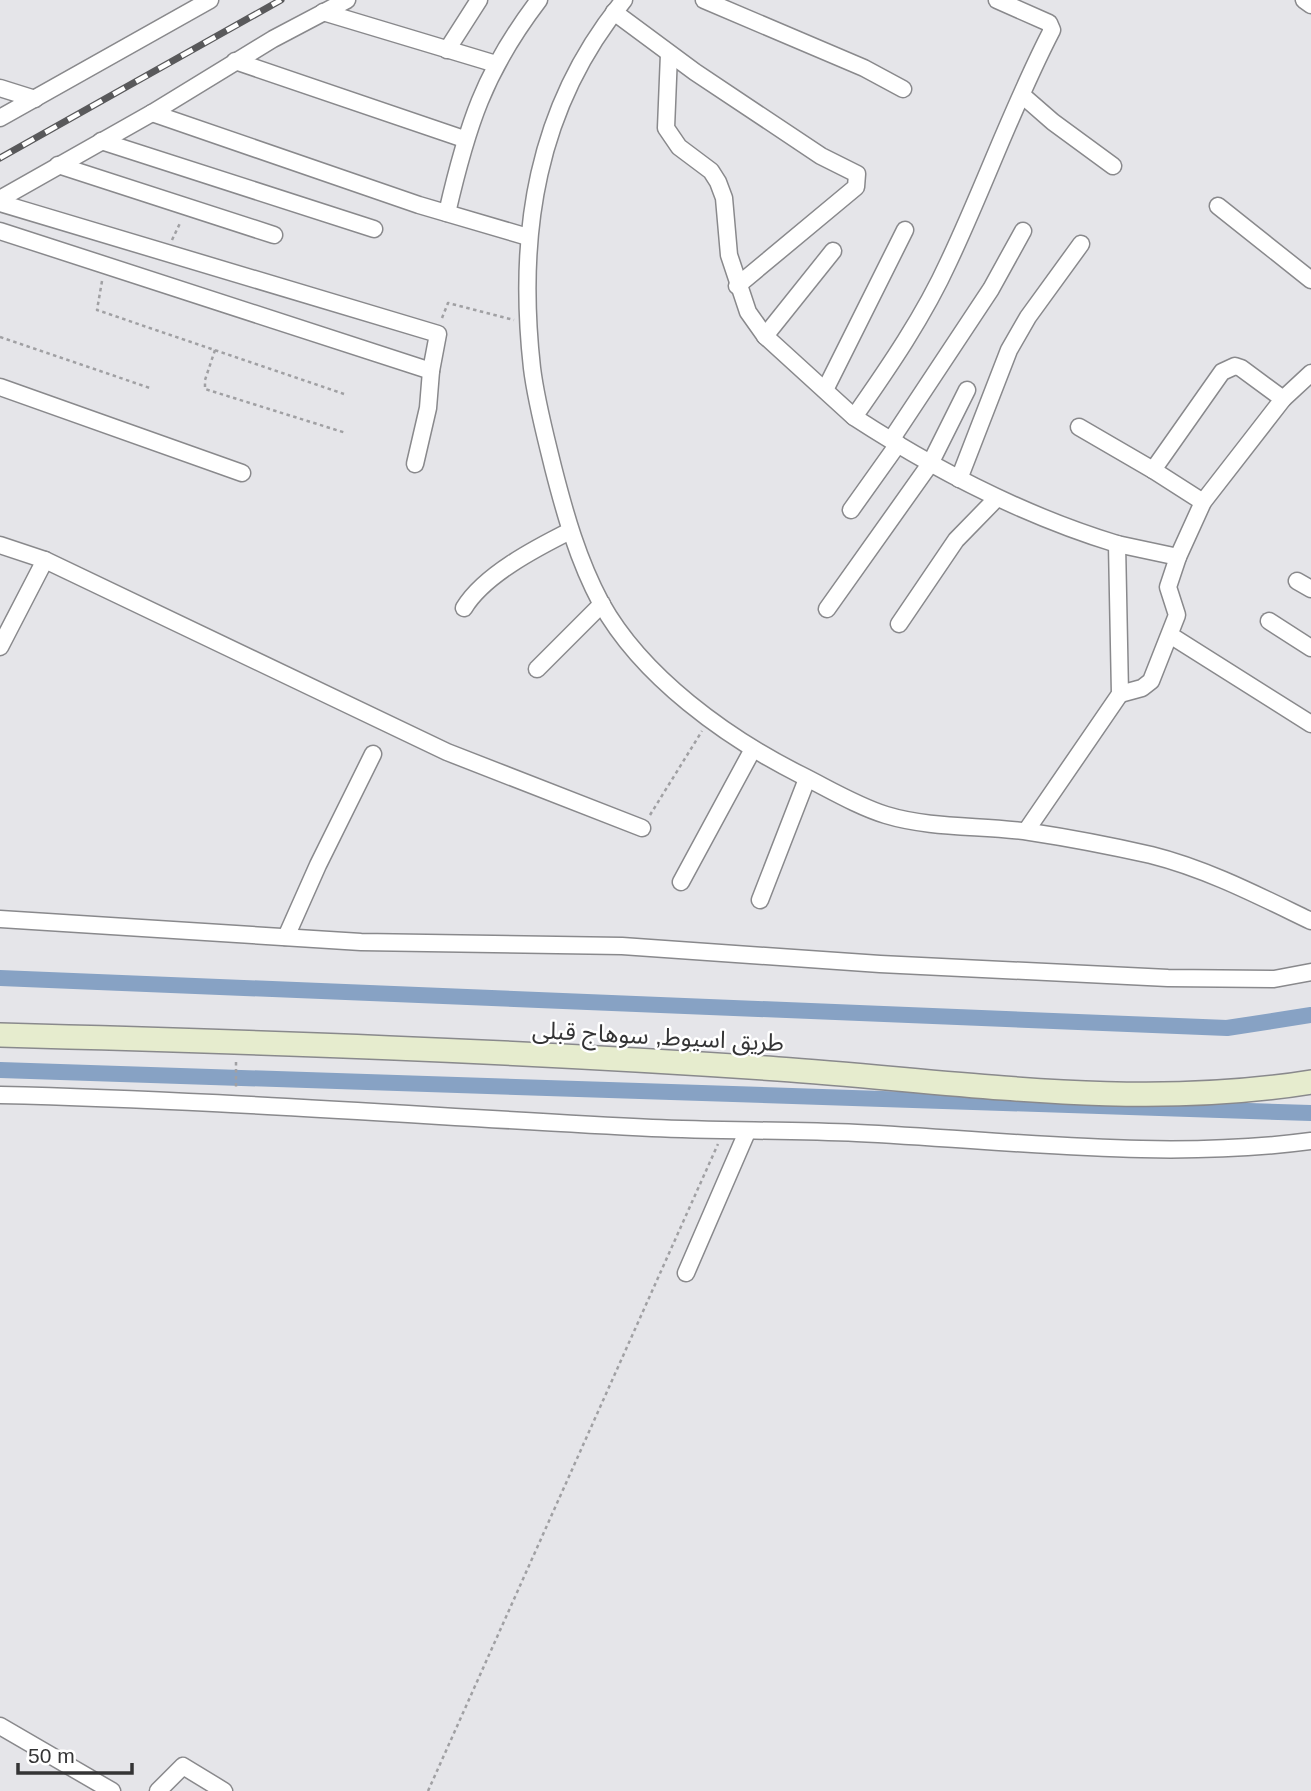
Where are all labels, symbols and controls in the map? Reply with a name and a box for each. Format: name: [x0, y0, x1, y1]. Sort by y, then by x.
street label: طريق اسيوط, سوهاج قبلى: [531, 1016, 785, 1060]
scale bar: [18, 1732, 131, 1776]
text: 50 m: [28, 1744, 75, 1767]

